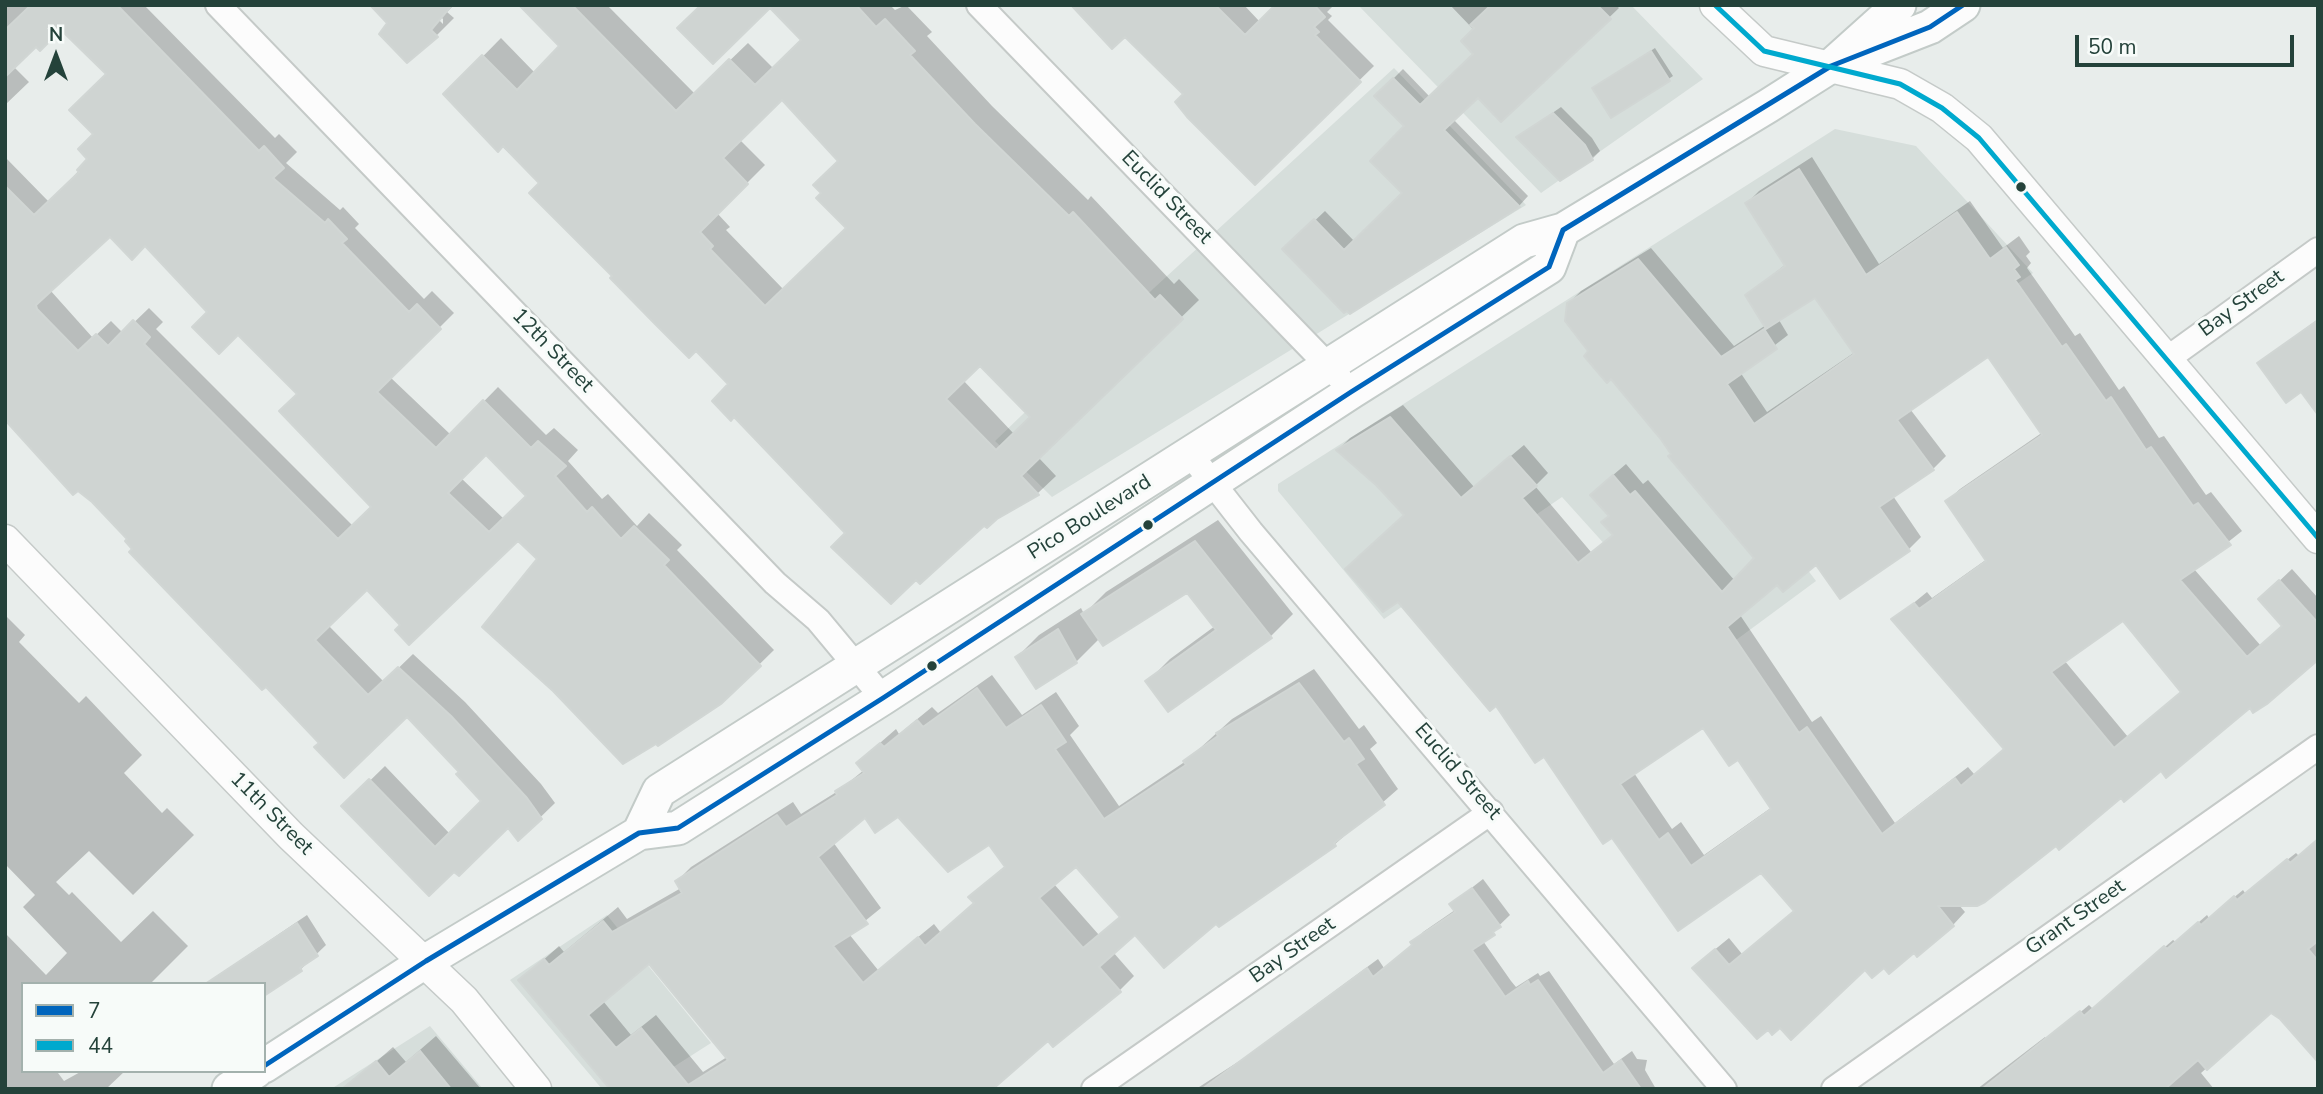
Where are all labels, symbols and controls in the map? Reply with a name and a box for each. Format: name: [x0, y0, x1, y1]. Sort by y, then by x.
north arrow: [21, 21, 91, 91]
scale bar: [2078, 21, 2297, 65]
text: N: [49, 22, 63, 48]
text: 50 m: [2088, 33, 2137, 61]
street label: Euclid Street: [1115, 146, 1217, 250]
unlabelled marker: [2014, 180, 2028, 194]
street label: Bay Street: [2195, 265, 2289, 343]
street label: 12th Street: [506, 304, 598, 398]
street label: Pico Boulevard: [1024, 470, 1156, 566]
unlabelled marker: [1141, 518, 1155, 532]
unlabelled marker: [925, 659, 939, 673]
street label: Euclid Street: [1408, 719, 1506, 825]
street label: 11th Street: [224, 767, 318, 861]
street label: Grant Street: [2021, 874, 2131, 962]
street label: Bay Street: [1245, 912, 1341, 990]
legend: [21, 982, 266, 1073]
text: 7: [88, 997, 101, 1025]
text: 44: [88, 1032, 113, 1060]

